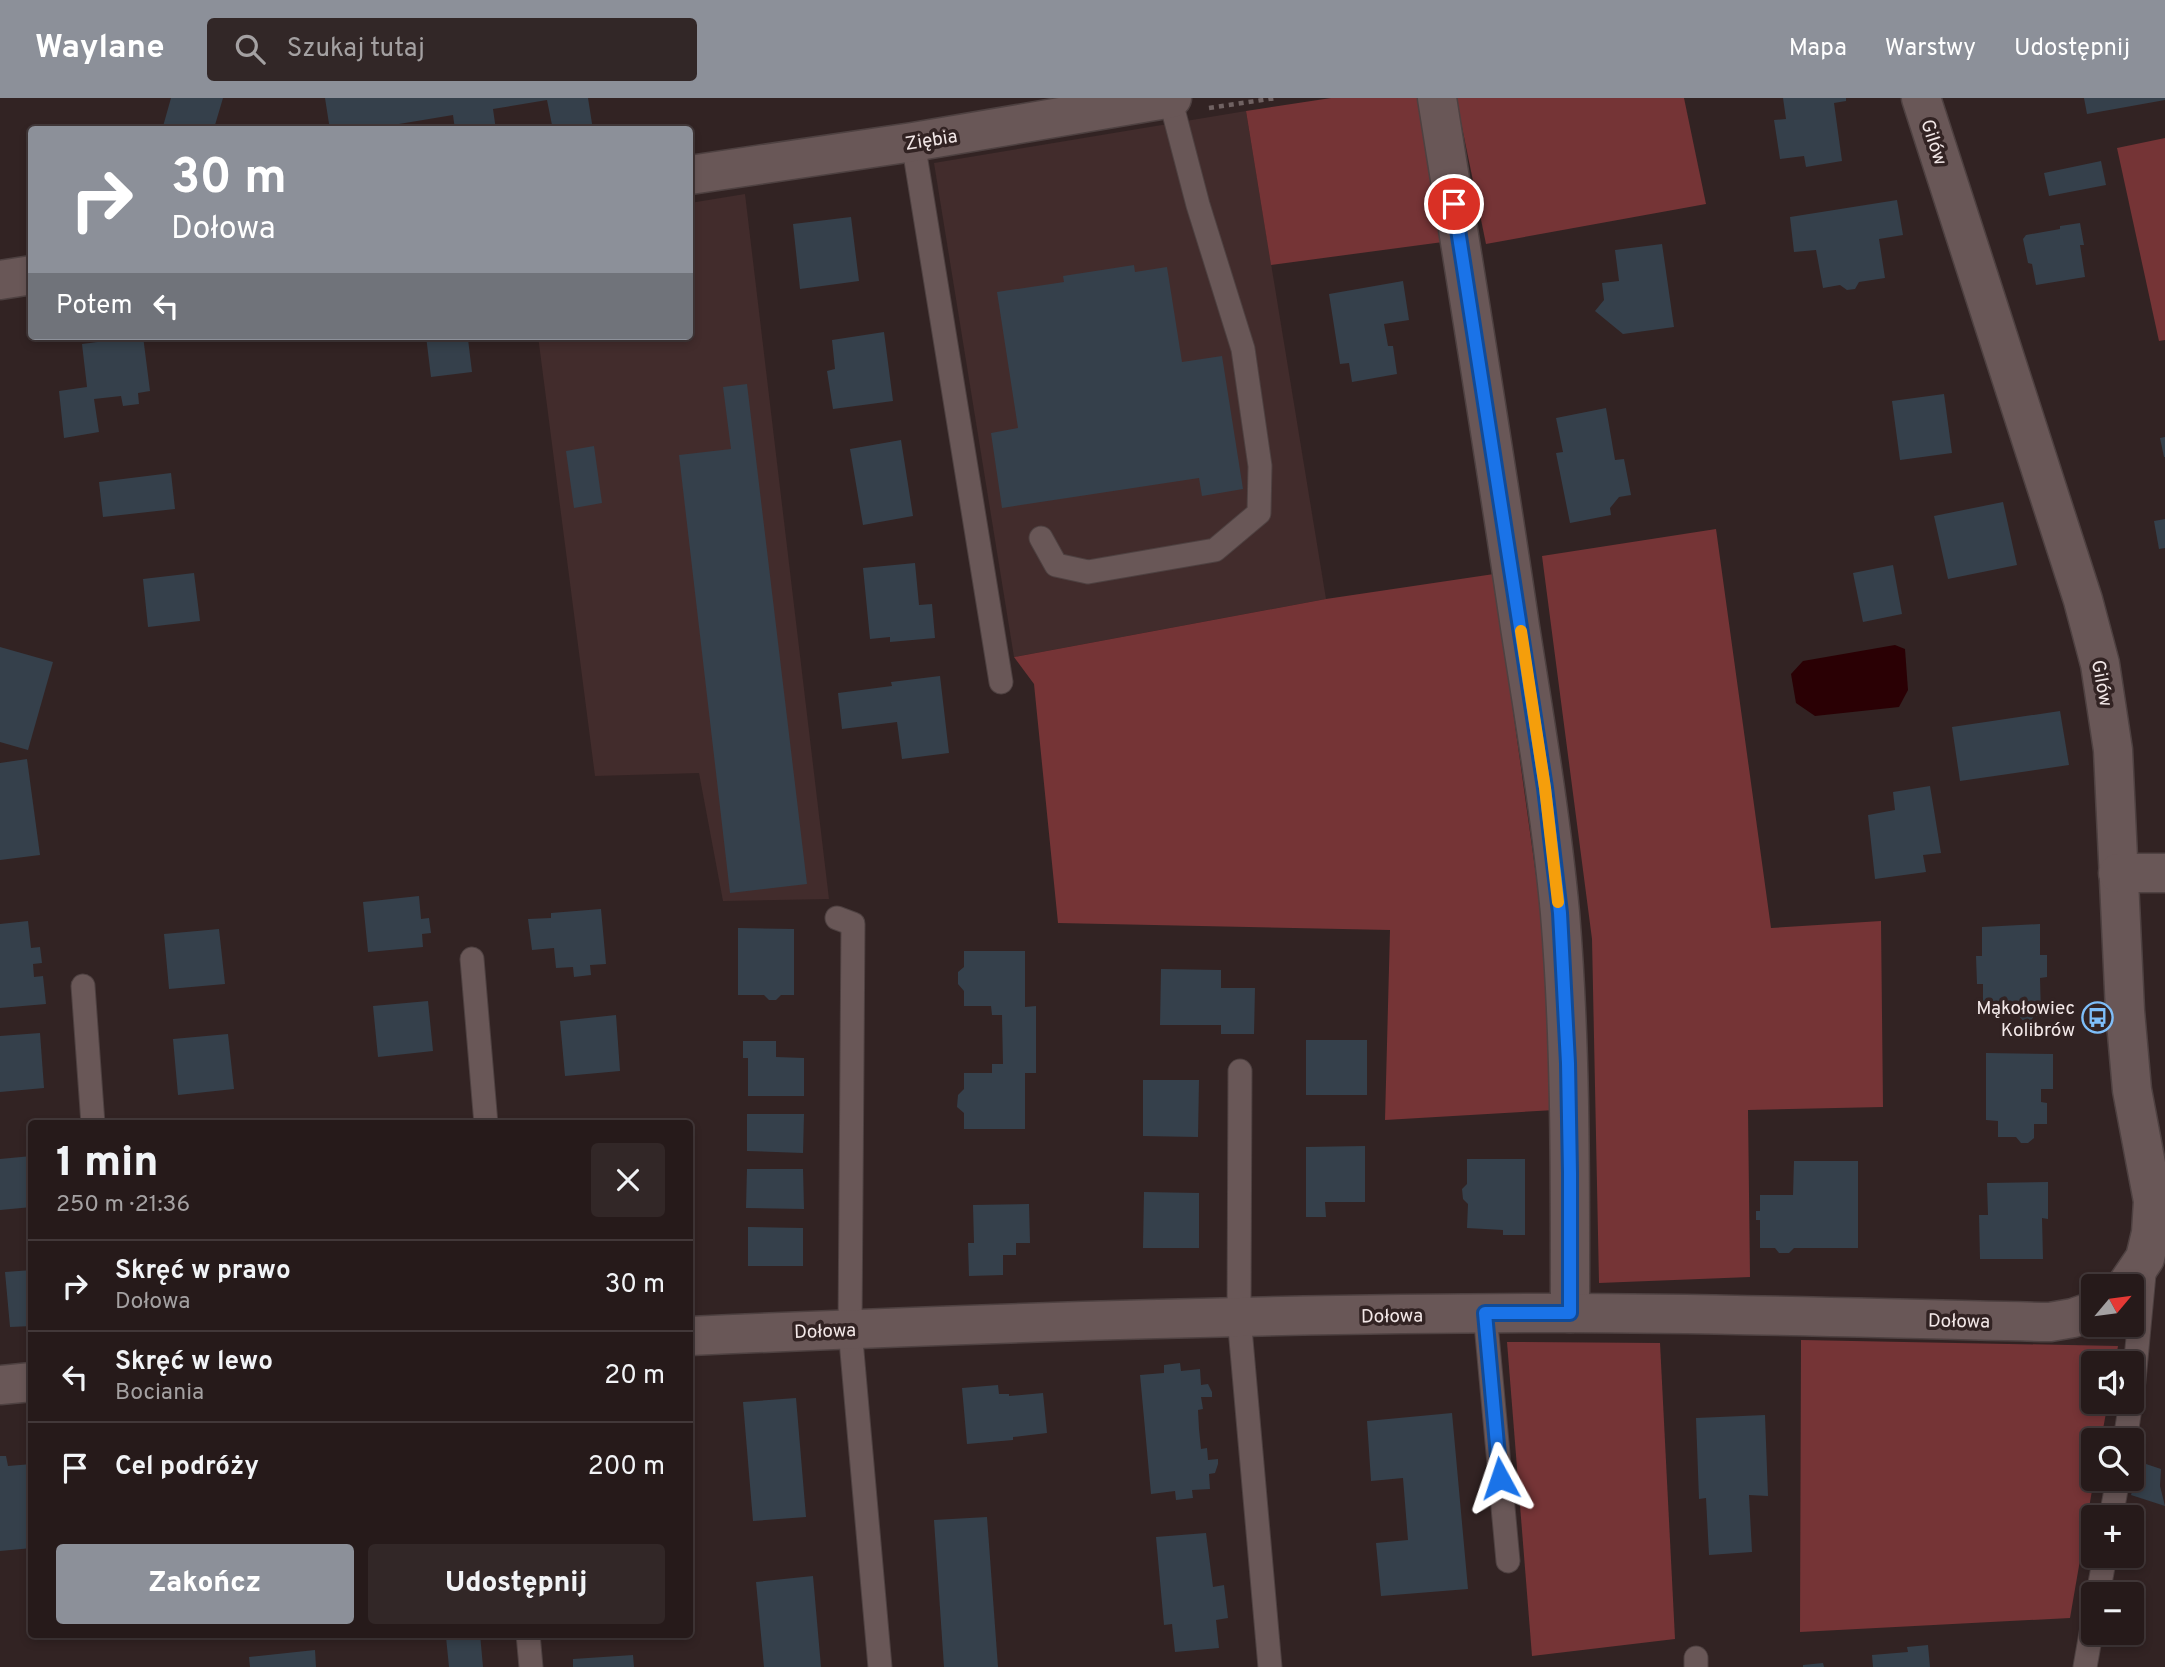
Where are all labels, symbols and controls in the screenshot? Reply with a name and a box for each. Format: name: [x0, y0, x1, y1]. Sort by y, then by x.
search box: [207, 18, 697, 81]
text: Waylane: [35, 28, 165, 70]
icon: search: [231, 30, 269, 68]
text: Szukaj tutaj: [287, 33, 425, 66]
text: Mapa: [1789, 34, 1847, 64]
text: Warstwy: [1885, 34, 1976, 64]
text: Udostępnij: [2014, 34, 2130, 64]
street label: Gilów: [1914, 117, 1952, 169]
street label: Ziębia: [903, 125, 959, 157]
text: 30 m: [171, 149, 287, 211]
icon: right: [56, 154, 147, 245]
pin: [1424, 174, 1484, 234]
icon: arrive: [1435, 185, 1473, 223]
text: Dołowa: [171, 210, 276, 250]
icon: left: [147, 287, 185, 325]
text: Potem: [56, 290, 133, 323]
street label: Gilów: [2085, 658, 2117, 709]
place label: Mąkołowiec Kolibrów: [1976, 997, 2075, 1043]
bus stop icon: Mąkołowiec Kolibrów: [2081, 1001, 2115, 1035]
text: 1 min: [56, 1138, 159, 1191]
button: close: [591, 1143, 665, 1217]
text: 250 m · 21:36: [56, 1191, 190, 1220]
text: Skręć w prawo: [115, 1255, 291, 1288]
icon: right: [56, 1267, 94, 1305]
text: 30 m: [605, 1269, 665, 1302]
north arrow: [2081, 1274, 2144, 1337]
map controls: [2081, 1274, 2144, 1645]
text: Dołowa: [115, 1288, 190, 1317]
street label: Dołowa: [1361, 1304, 1423, 1330]
street label: Dołowa: [1928, 1309, 1990, 1335]
street label: Dołowa: [794, 1319, 857, 1345]
text: Skręć w lewo: [115, 1346, 273, 1379]
button: sound: [2081, 1351, 2144, 1414]
icon: left: [56, 1358, 94, 1396]
text: 20 m: [604, 1360, 665, 1393]
text: Bociania: [115, 1379, 204, 1408]
button: search: [2081, 1428, 2144, 1491]
position arrow: [1463, 1441, 1537, 1515]
icon: arrive: [56, 1449, 94, 1487]
text: Cel podróży: [115, 1451, 259, 1484]
text: 200 m: [588, 1451, 665, 1484]
button: +: [2081, 1505, 2144, 1568]
button: Zakończ: [56, 1544, 354, 1624]
button: Udostępnij: [368, 1544, 665, 1624]
button: −: [2081, 1582, 2144, 1645]

